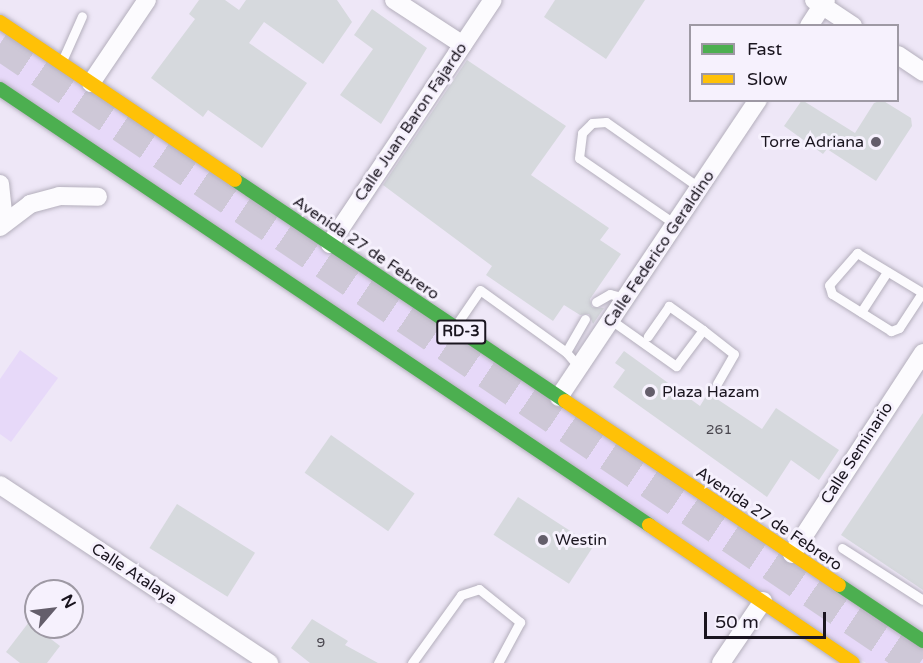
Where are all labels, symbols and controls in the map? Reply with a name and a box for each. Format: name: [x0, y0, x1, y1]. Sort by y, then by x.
legend: [689, 24, 899, 102]
text: Fast: [747, 38, 782, 60]
street label: Calle Juan Baron Fajardo: [351, 39, 471, 205]
text: Slow: [747, 68, 788, 90]
place label: Torre Adriana: [761, 132, 864, 152]
marker: Torre Adriana: [869, 135, 883, 149]
street label: Calle Federico Geraldino: [599, 167, 719, 331]
street label: Avenida 27 de Febrero: [289, 192, 443, 304]
road number: RD-3: [436, 320, 486, 344]
place label: Plaza Hazam: [662, 382, 759, 402]
marker: Plaza Hazam: [643, 385, 657, 399]
street label: Calle Seminario: [817, 399, 897, 507]
house number: 261: [706, 422, 732, 438]
street label: Avenida 27 de Febrero: [692, 463, 846, 575]
place label: Westin: [555, 530, 607, 550]
marker: Westin: [536, 533, 550, 547]
street label: Calle Atalaya: [88, 539, 180, 609]
north arrow: [24, 579, 84, 639]
text: N: [56, 591, 80, 612]
scale bar: [707, 600, 828, 638]
text: 50 m: [715, 611, 759, 633]
house number: 9: [317, 635, 325, 651]

